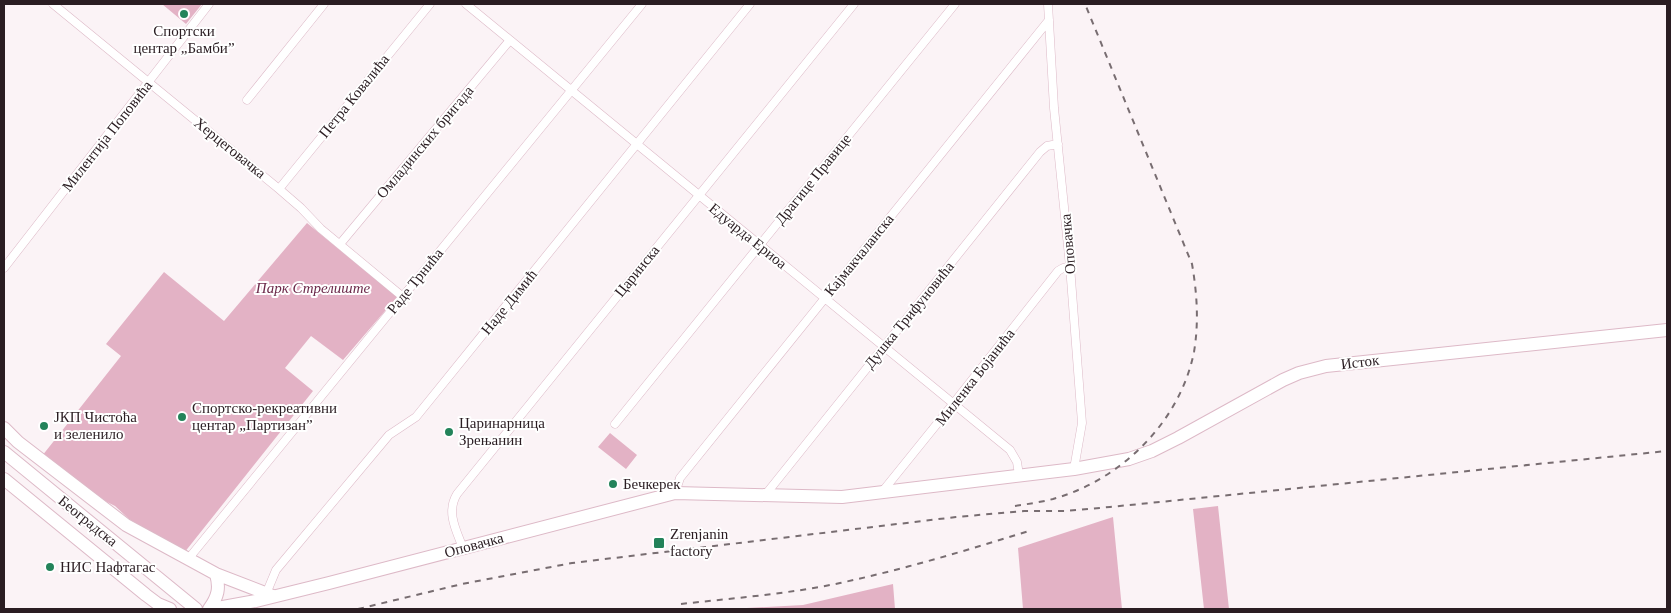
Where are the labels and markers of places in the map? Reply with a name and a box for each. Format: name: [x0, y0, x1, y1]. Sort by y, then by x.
marker: Спортски центар „Бамби”: [178, 8, 190, 20]
place label: Спортски центар „Бамби”: [133, 23, 235, 56]
place label: Спортско-рекреативни центар „Партизан”: [192, 400, 337, 433]
place label: ЈКП Чистоћа и зеленило: [54, 409, 137, 442]
marker: Спортско-рекреативни центар „Партизан”: [176, 411, 188, 423]
place label: Царинарница Зрењанин: [459, 415, 545, 448]
marker: ЈКП Чистоћа и зеленило: [38, 420, 50, 432]
marker: Царинарница Зрењанин: [443, 426, 455, 438]
place label: Бечкерек: [623, 476, 681, 492]
marker: Бечкерек: [607, 478, 619, 490]
place label: Zrenjanin factory: [670, 526, 729, 559]
marker: Zrenjanin factory: [652, 536, 666, 550]
place label: НИС Нафтагас: [60, 559, 156, 575]
marker: НИС Нафтагас: [44, 561, 56, 573]

